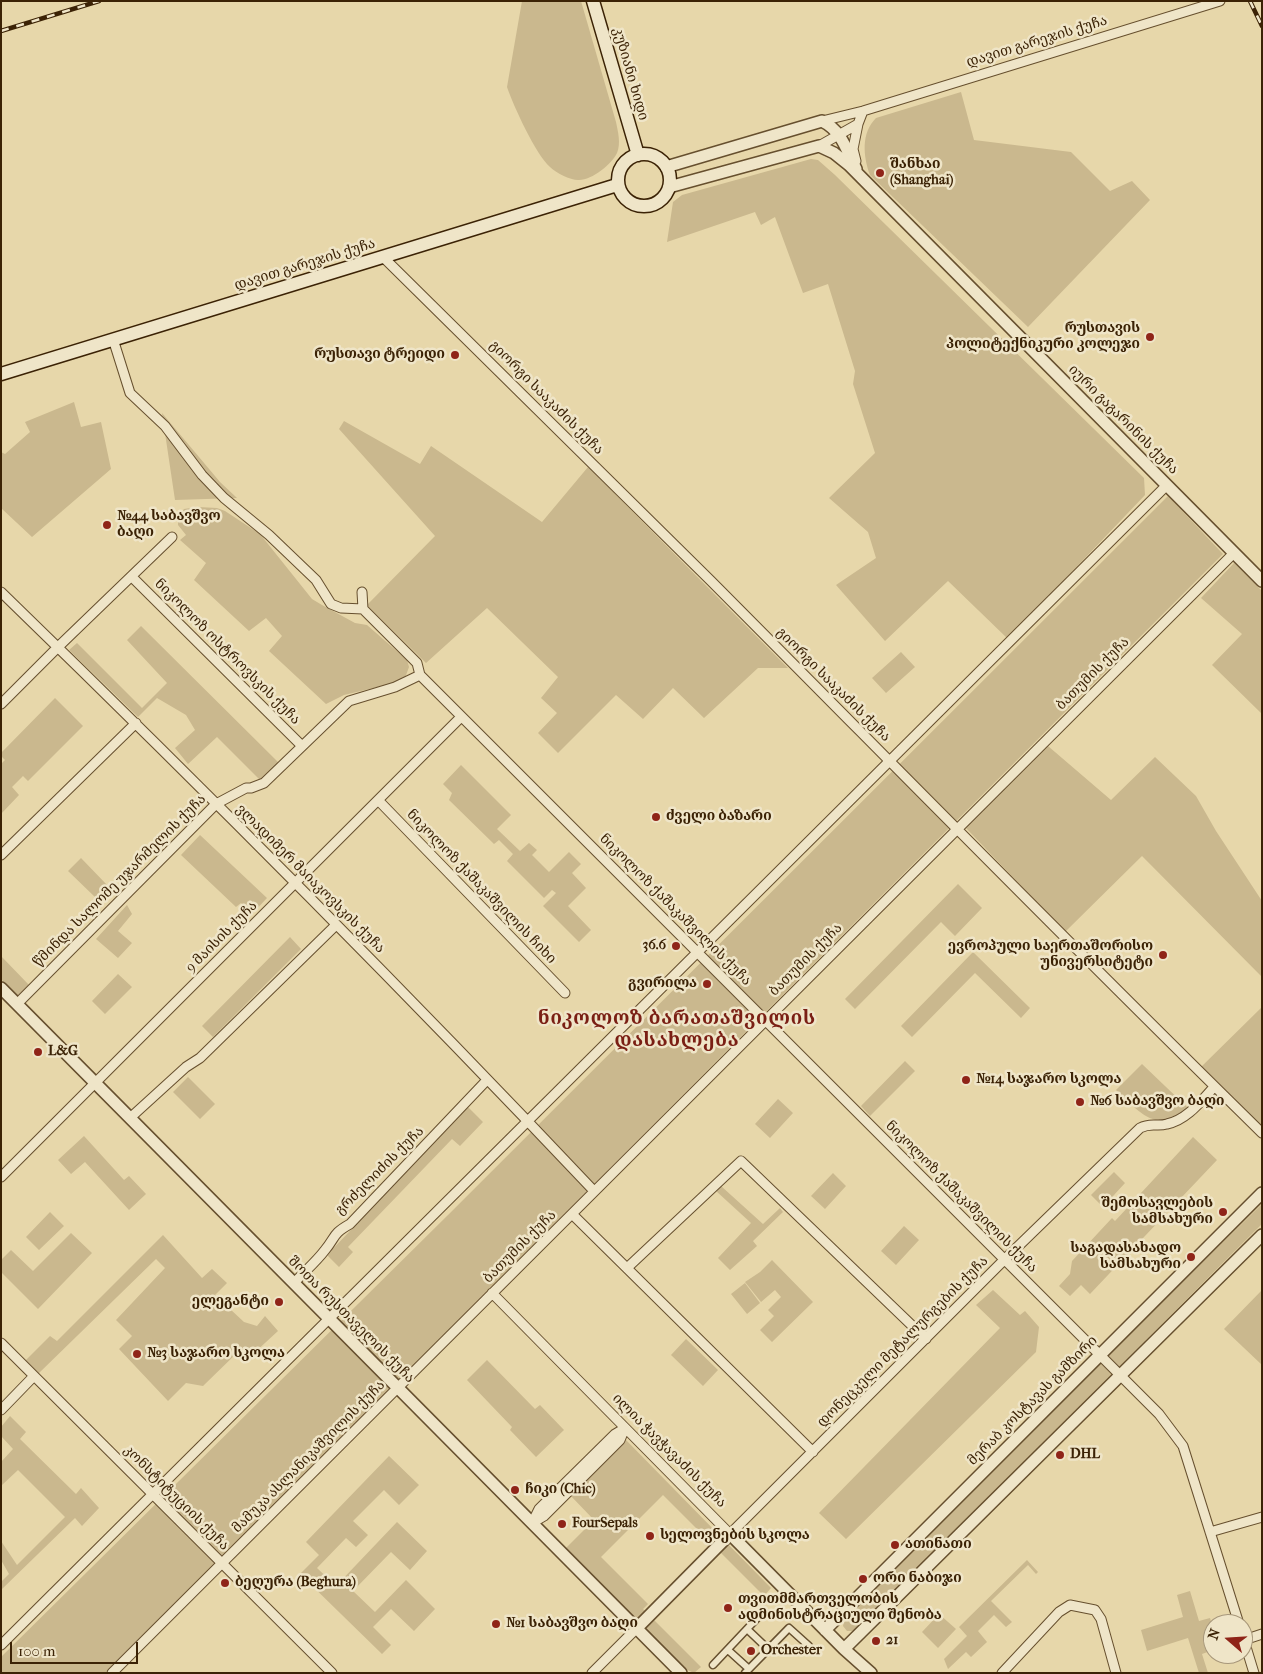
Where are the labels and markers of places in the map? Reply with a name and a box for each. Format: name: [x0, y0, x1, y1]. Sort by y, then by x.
place label: შანხაი (Shanghai): [890, 157, 953, 190]
marker: შანხაი (Shanghai): [874, 167, 886, 179]
place label: რუსთავის პოლიტექნიკური კოლეჯი: [946, 321, 1140, 354]
marker: რუსთავის პოლიტექნიკური კოლეჯი: [1144, 331, 1156, 343]
place label: რუსთავი ტრეიდი: [314, 347, 445, 363]
marker: რუსთავი ტრეიდი: [449, 349, 461, 361]
place label: №44 საბავშვო ბაღი: [117, 509, 220, 542]
marker: №44 საბავშვო ბაღი: [101, 519, 113, 531]
place label: ძველი ბაზარი: [666, 809, 772, 825]
marker: ძველი ბაზარი: [650, 811, 662, 823]
place label: 36.6: [642, 938, 666, 954]
place label: ევროპული საერთაშორისო უნივერსიტეტი: [948, 939, 1153, 972]
marker: 36.6: [670, 940, 682, 952]
marker: ევროპული საერთაშორისო უნივერსიტეტი: [1157, 949, 1169, 961]
place label: გვირილა: [628, 976, 697, 992]
marker: გვირილა: [701, 978, 713, 990]
place label: L&G: [48, 1044, 78, 1060]
marker: L&G: [32, 1046, 44, 1058]
place label: №14 საჯარო სკოლა: [976, 1072, 1121, 1088]
marker: №14 საჯარო სკოლა: [960, 1074, 972, 1086]
place label: №6 საბავშვო ბაღი: [1090, 1094, 1224, 1110]
marker: №6 საბავშვო ბაღი: [1074, 1096, 1086, 1108]
place label: შემოსავლების სამსახური: [1101, 1196, 1213, 1228]
marker: შემოსავლების სამსახური: [1217, 1206, 1229, 1218]
place label: საგადასახადო სამსახური: [1070, 1241, 1181, 1274]
marker: საგადასახადო სამსახური: [1185, 1251, 1197, 1263]
place label: ელეგანტი: [192, 1294, 269, 1310]
marker: ელეგანტი: [273, 1296, 285, 1308]
place label: №3 საჯარო სკოლა: [147, 1346, 285, 1362]
marker: №3 საჯარო სკოლა: [131, 1348, 143, 1360]
place label: DHL: [1070, 1447, 1100, 1463]
marker: DHL: [1054, 1449, 1066, 1461]
place label: ჩიკი (Chic): [525, 1482, 596, 1498]
marker: ჩიკი (Chic): [509, 1484, 521, 1496]
place label: FourSepals: [572, 1516, 638, 1532]
marker: FourSepals: [556, 1518, 568, 1530]
place label: სელოვნების სკოლა: [660, 1528, 810, 1544]
marker: სელოვნების სკოლა: [644, 1530, 656, 1542]
place label: ათინათი: [905, 1537, 972, 1553]
marker: ათინათი: [889, 1539, 901, 1551]
place label: ორი ნაბიჯი: [873, 1571, 962, 1587]
marker: ორი ნაბიჯი: [857, 1573, 869, 1585]
place label: ბეღურა (Beghura): [235, 1575, 356, 1591]
marker: ბეღურა (Beghura): [219, 1577, 231, 1589]
place label: თვითმმართველობის ადმინისტრაციული შენობა: [738, 1592, 942, 1624]
marker: თვითმმართველობის ადმინისტრაციული შენობა: [722, 1602, 734, 1614]
place label: №1 საბავშვო ბაღი: [506, 1616, 638, 1632]
marker: №1 საბავშვო ბაღი: [490, 1618, 502, 1630]
place label: 21: [886, 1633, 898, 1649]
marker: 21: [870, 1635, 882, 1647]
place label: Orchester: [761, 1643, 822, 1659]
marker: Orchester: [745, 1645, 757, 1657]

